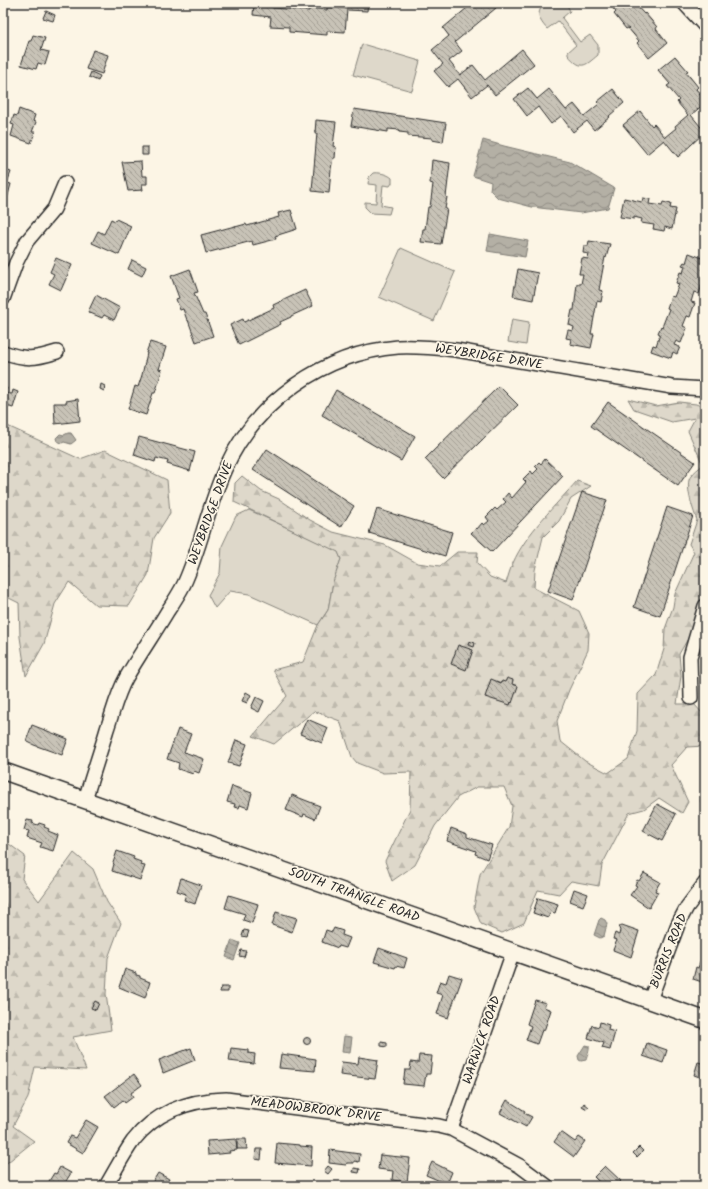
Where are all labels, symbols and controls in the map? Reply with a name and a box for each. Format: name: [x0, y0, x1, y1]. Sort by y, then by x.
street label: WEYBRIDGE DRIVE: [434, 338, 545, 376]
street label: WEYBRIDGE DRIVE: [183, 458, 240, 568]
street label: SOUTH TRIANGLE ROAD: [285, 861, 423, 929]
street label: BURRIS ROAD: [644, 910, 694, 992]
street label: WARWICK ROAD: [457, 993, 507, 1087]
street label: MEADOWBROOK DRIVE: [249, 1092, 383, 1128]

